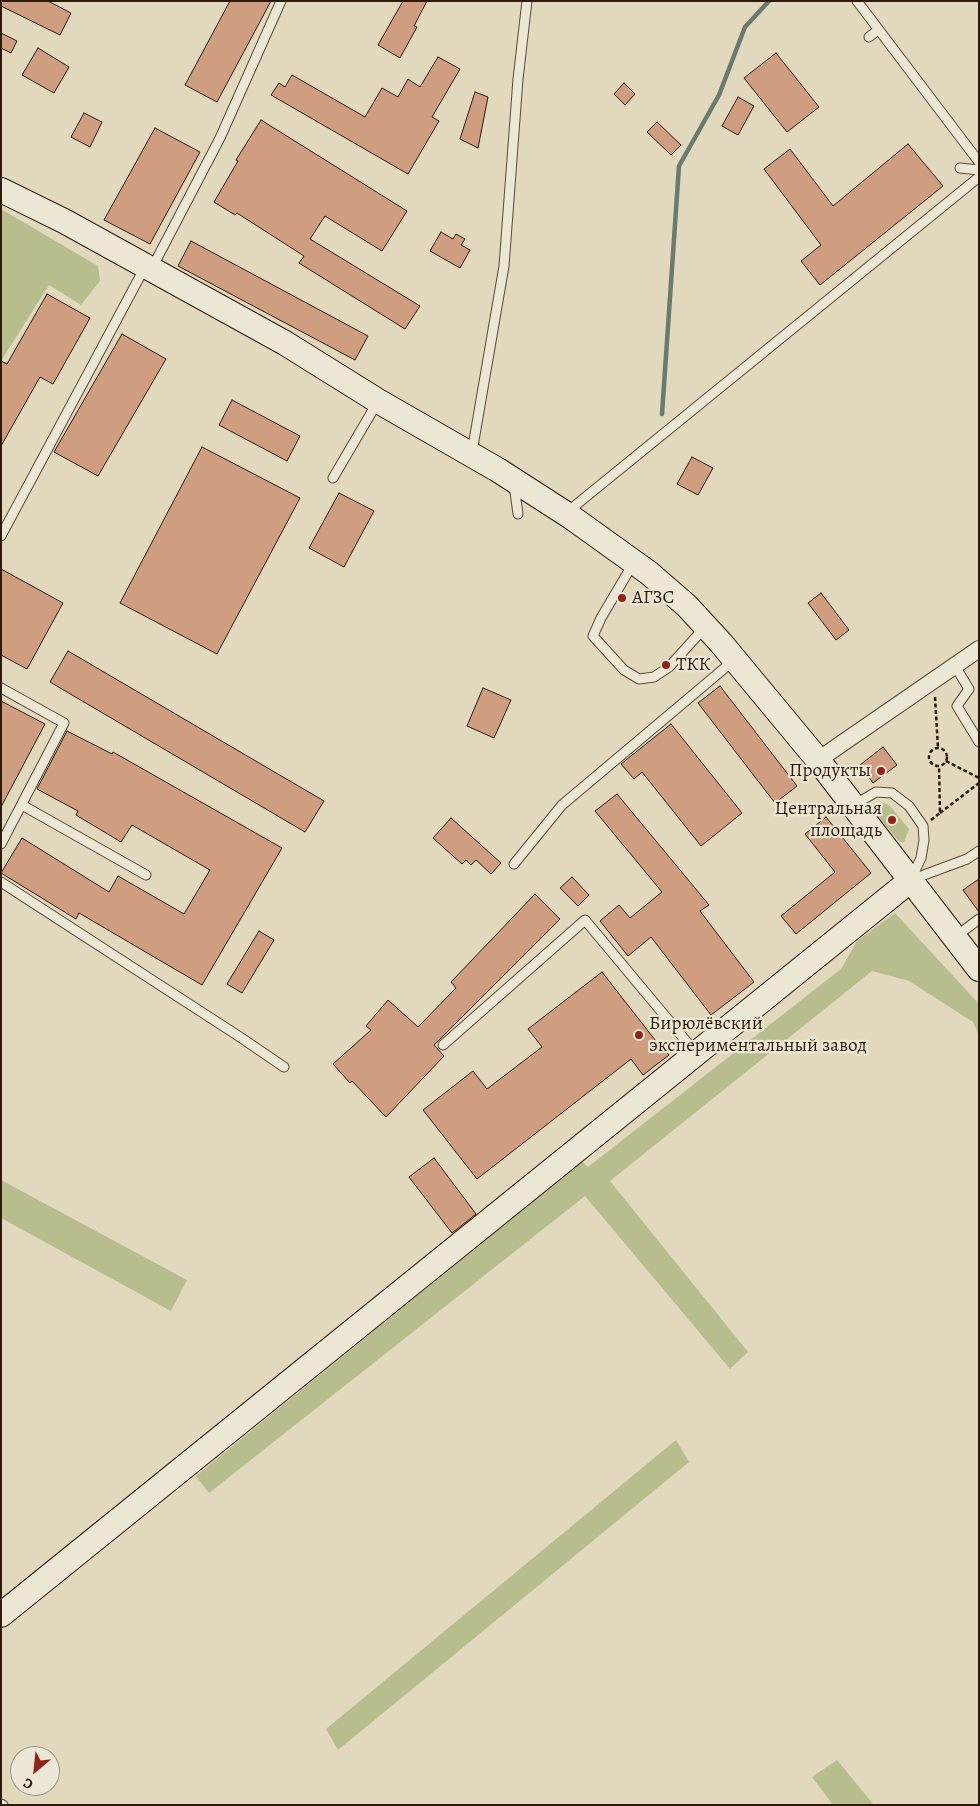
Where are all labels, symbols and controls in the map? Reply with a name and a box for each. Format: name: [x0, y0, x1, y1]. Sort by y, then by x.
place label: АГЗС: [632, 587, 674, 609]
marker: АГЗС: [616, 592, 628, 604]
place label: ТКК: [676, 654, 711, 676]
marker: ТКК: [660, 659, 672, 671]
place label: Продукты: [789, 760, 871, 782]
marker: Продукты: [875, 765, 887, 777]
place label: Центральная площадь: [775, 798, 882, 842]
marker: Центральная площадь: [886, 814, 898, 826]
place label: Бирюлёвский экспериментальный завод: [649, 1013, 867, 1057]
marker: Бирюлёвский экспериментальный завод: [633, 1029, 645, 1041]
north arrow: [10, 1746, 60, 1796]
text: С: [20, 1773, 36, 1794]

